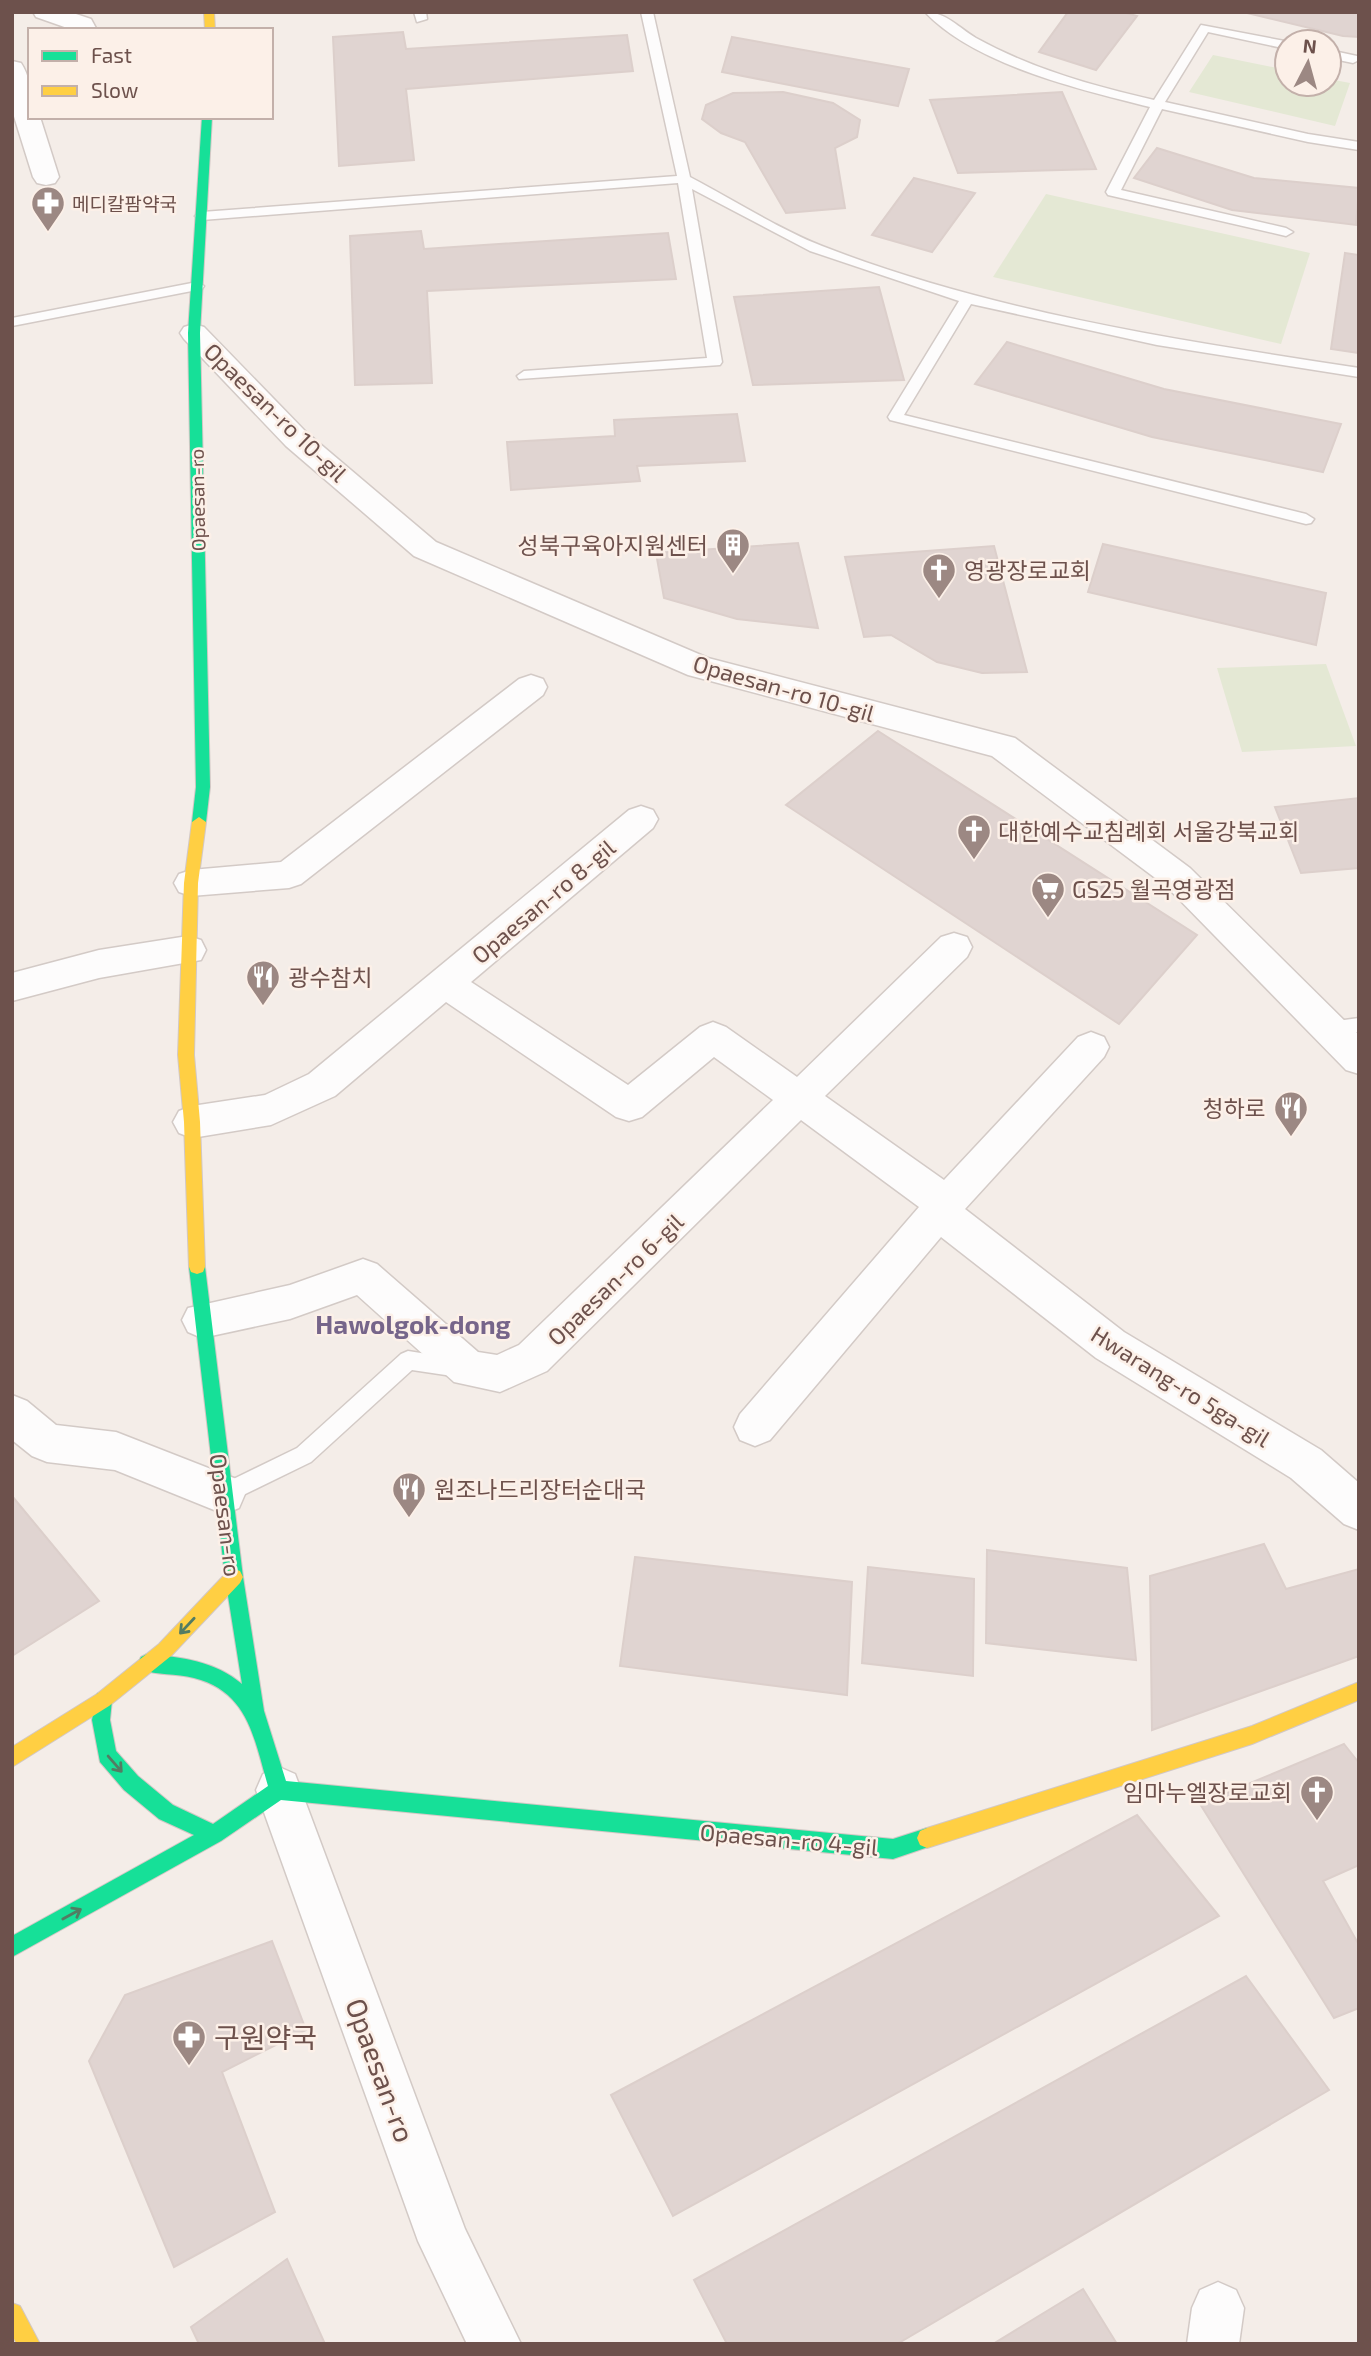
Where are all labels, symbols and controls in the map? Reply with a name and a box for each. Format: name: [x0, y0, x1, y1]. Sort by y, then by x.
legend: [28, 28, 273, 119]
north arrow: [1273, 28, 1343, 98]
text: N: [1302, 33, 1318, 58]
text: Fast: [91, 42, 132, 67]
text: Slow: [91, 77, 138, 102]
pharmacy icon: 메디칼팜약국: [29, 184, 67, 233]
place label: 메디칼팜약국: [72, 192, 177, 215]
street label: Opaesan-ro 10-gil: [199, 337, 353, 487]
street label: Opaesan-ro: [185, 449, 209, 551]
building icon: 성북구육아지원센터: [714, 526, 752, 575]
place label: 성북구육아지원센터: [518, 531, 708, 559]
church icon: 영광장로교회: [920, 551, 958, 600]
place label: 영광장로교회: [964, 556, 1091, 584]
street label: Opaesan-ro 10-gil: [690, 649, 878, 727]
church icon: 대한예수교침례회 서울강북교회: [955, 812, 993, 861]
place label: 대한예수교침례회 서울강북교회: [998, 817, 1299, 845]
street label: Opaesan-ro 8-gil: [466, 833, 620, 969]
supermarket icon: GS25 월곡영광점: [1029, 870, 1067, 919]
place label: GS25 월곡영광점: [1072, 875, 1236, 903]
restaurant icon: 광수참치: [244, 958, 282, 1007]
place label: 광수참치: [288, 963, 373, 991]
restaurant icon: 청하로: [1272, 1089, 1310, 1138]
place label: 청하로: [1203, 1094, 1266, 1122]
street label: Opaesan-ro 6-gil: [541, 1207, 689, 1351]
district label: Hawolgok-dong: [315, 1308, 511, 1339]
street label: Hwarang-ro 5ga-gil: [1086, 1320, 1276, 1452]
street label: Opaesan-ro: [205, 1452, 247, 1578]
restaurant icon: 원조나드리장터순대국: [390, 1470, 428, 1519]
place label: 원조나드리장터순대국: [434, 1475, 646, 1503]
one-way arrow: [178, 1617, 195, 1634]
one-way arrow: [107, 1755, 123, 1773]
church icon: 임마누엘장로교회: [1298, 1773, 1336, 1822]
place label: 임마누엘장로교회: [1123, 1778, 1292, 1806]
street label: Opaesan-ro 4-gil: [699, 1817, 879, 1861]
one-way arrow: [61, 1907, 82, 1920]
street label: Opaesan-ro: [339, 1993, 423, 2147]
pharmacy icon: 구원약국: [170, 2018, 208, 2067]
place label: 구원약국: [214, 2020, 317, 2054]

